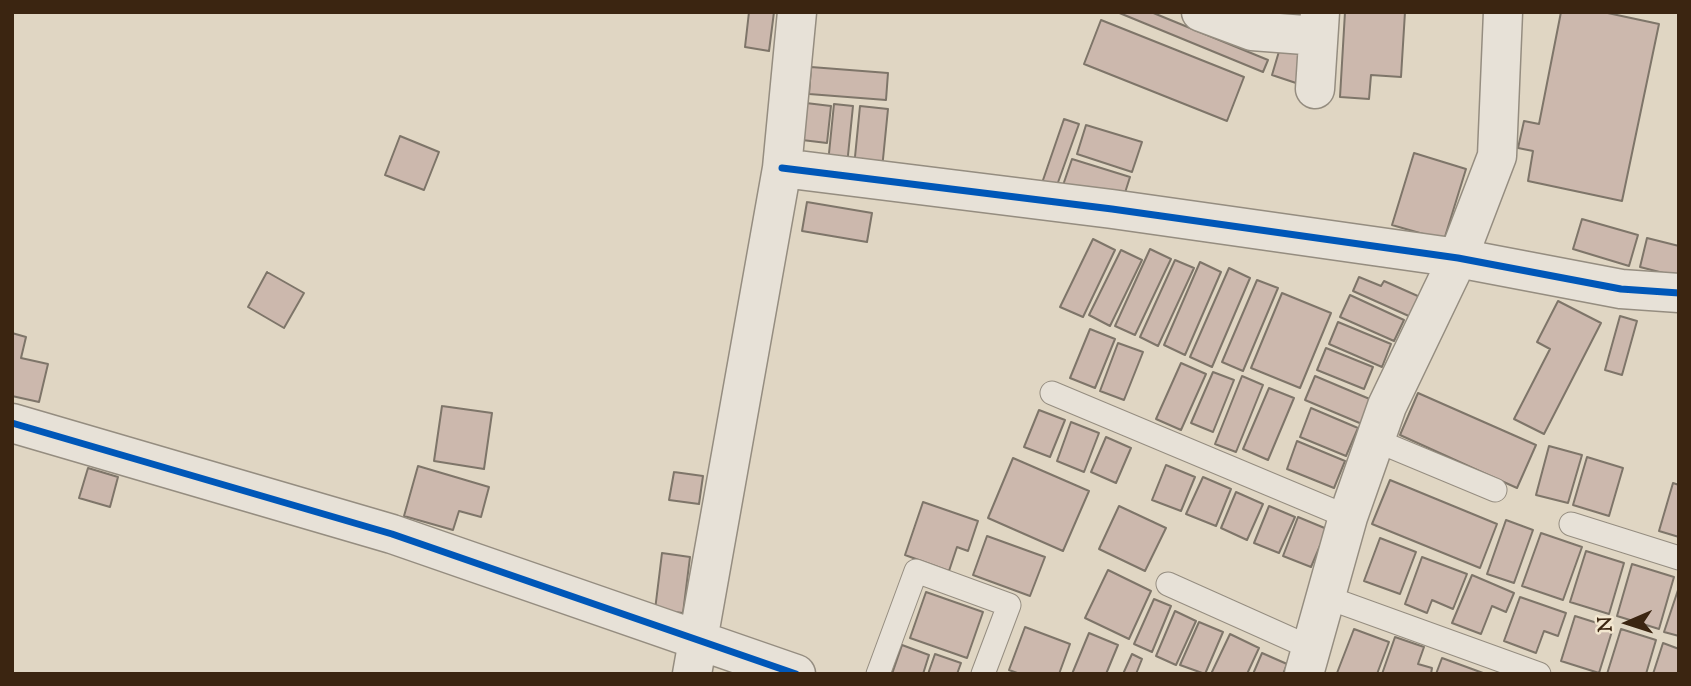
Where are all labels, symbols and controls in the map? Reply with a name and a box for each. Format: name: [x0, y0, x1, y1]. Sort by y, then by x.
north arrow: [1593, 588, 1663, 658]
text: N: [1593, 616, 1620, 632]

